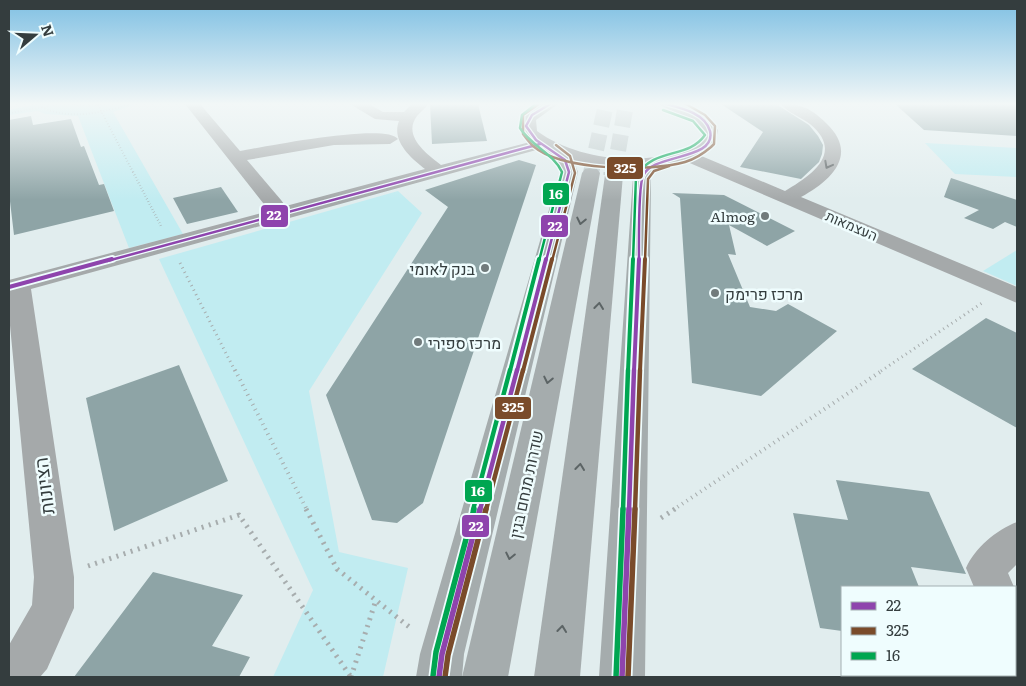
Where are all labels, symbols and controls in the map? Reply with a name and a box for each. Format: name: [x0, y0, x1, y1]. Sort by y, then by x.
north arrow: [10, 10, 60, 60]
text: N: [37, 22, 60, 39]
line badge: 325: [606, 156, 644, 180]
text: 325: [614, 157, 637, 177]
one-way arrow: [824, 159, 834, 168]
line badge: 16: [542, 182, 570, 206]
text: 16: [549, 183, 563, 203]
line badge: 22: [260, 204, 289, 228]
text: 22: [266, 204, 282, 224]
street label: העצמאות: [823, 205, 881, 245]
place label: Almog: [711, 206, 755, 226]
marker: Almog: [759, 210, 771, 222]
line badge: 22: [540, 214, 569, 238]
text: 22: [547, 215, 563, 235]
one-way arrow: [577, 217, 587, 225]
place label: בנק לאומי: [409, 256, 476, 280]
marker: בנק לאומי: [479, 262, 491, 274]
place label: מרכז פרימק: [725, 281, 803, 305]
marker: מרכז פרימק: [709, 287, 721, 299]
one-way arrow: [593, 302, 604, 310]
place label: מרכז ספירי: [428, 330, 501, 354]
marker: מרכז ספירי: [412, 336, 424, 348]
one-way arrow: [543, 376, 553, 384]
line badge: 325: [494, 396, 532, 420]
text: 325: [502, 396, 525, 416]
street label: שדרות מנחם בגין: [502, 428, 548, 540]
street label: הציונות: [26, 456, 60, 516]
one-way arrow: [574, 463, 585, 471]
line badge: 16: [464, 479, 493, 503]
text: 16: [471, 480, 485, 500]
line badge: 22: [461, 514, 490, 538]
text: 22: [468, 515, 484, 535]
one-way arrow: [505, 552, 516, 560]
legend: [841, 586, 1016, 676]
text: 22: [886, 593, 902, 616]
text: 325: [886, 618, 909, 641]
one-way arrow: [556, 624, 567, 632]
text: 16: [886, 643, 900, 666]

